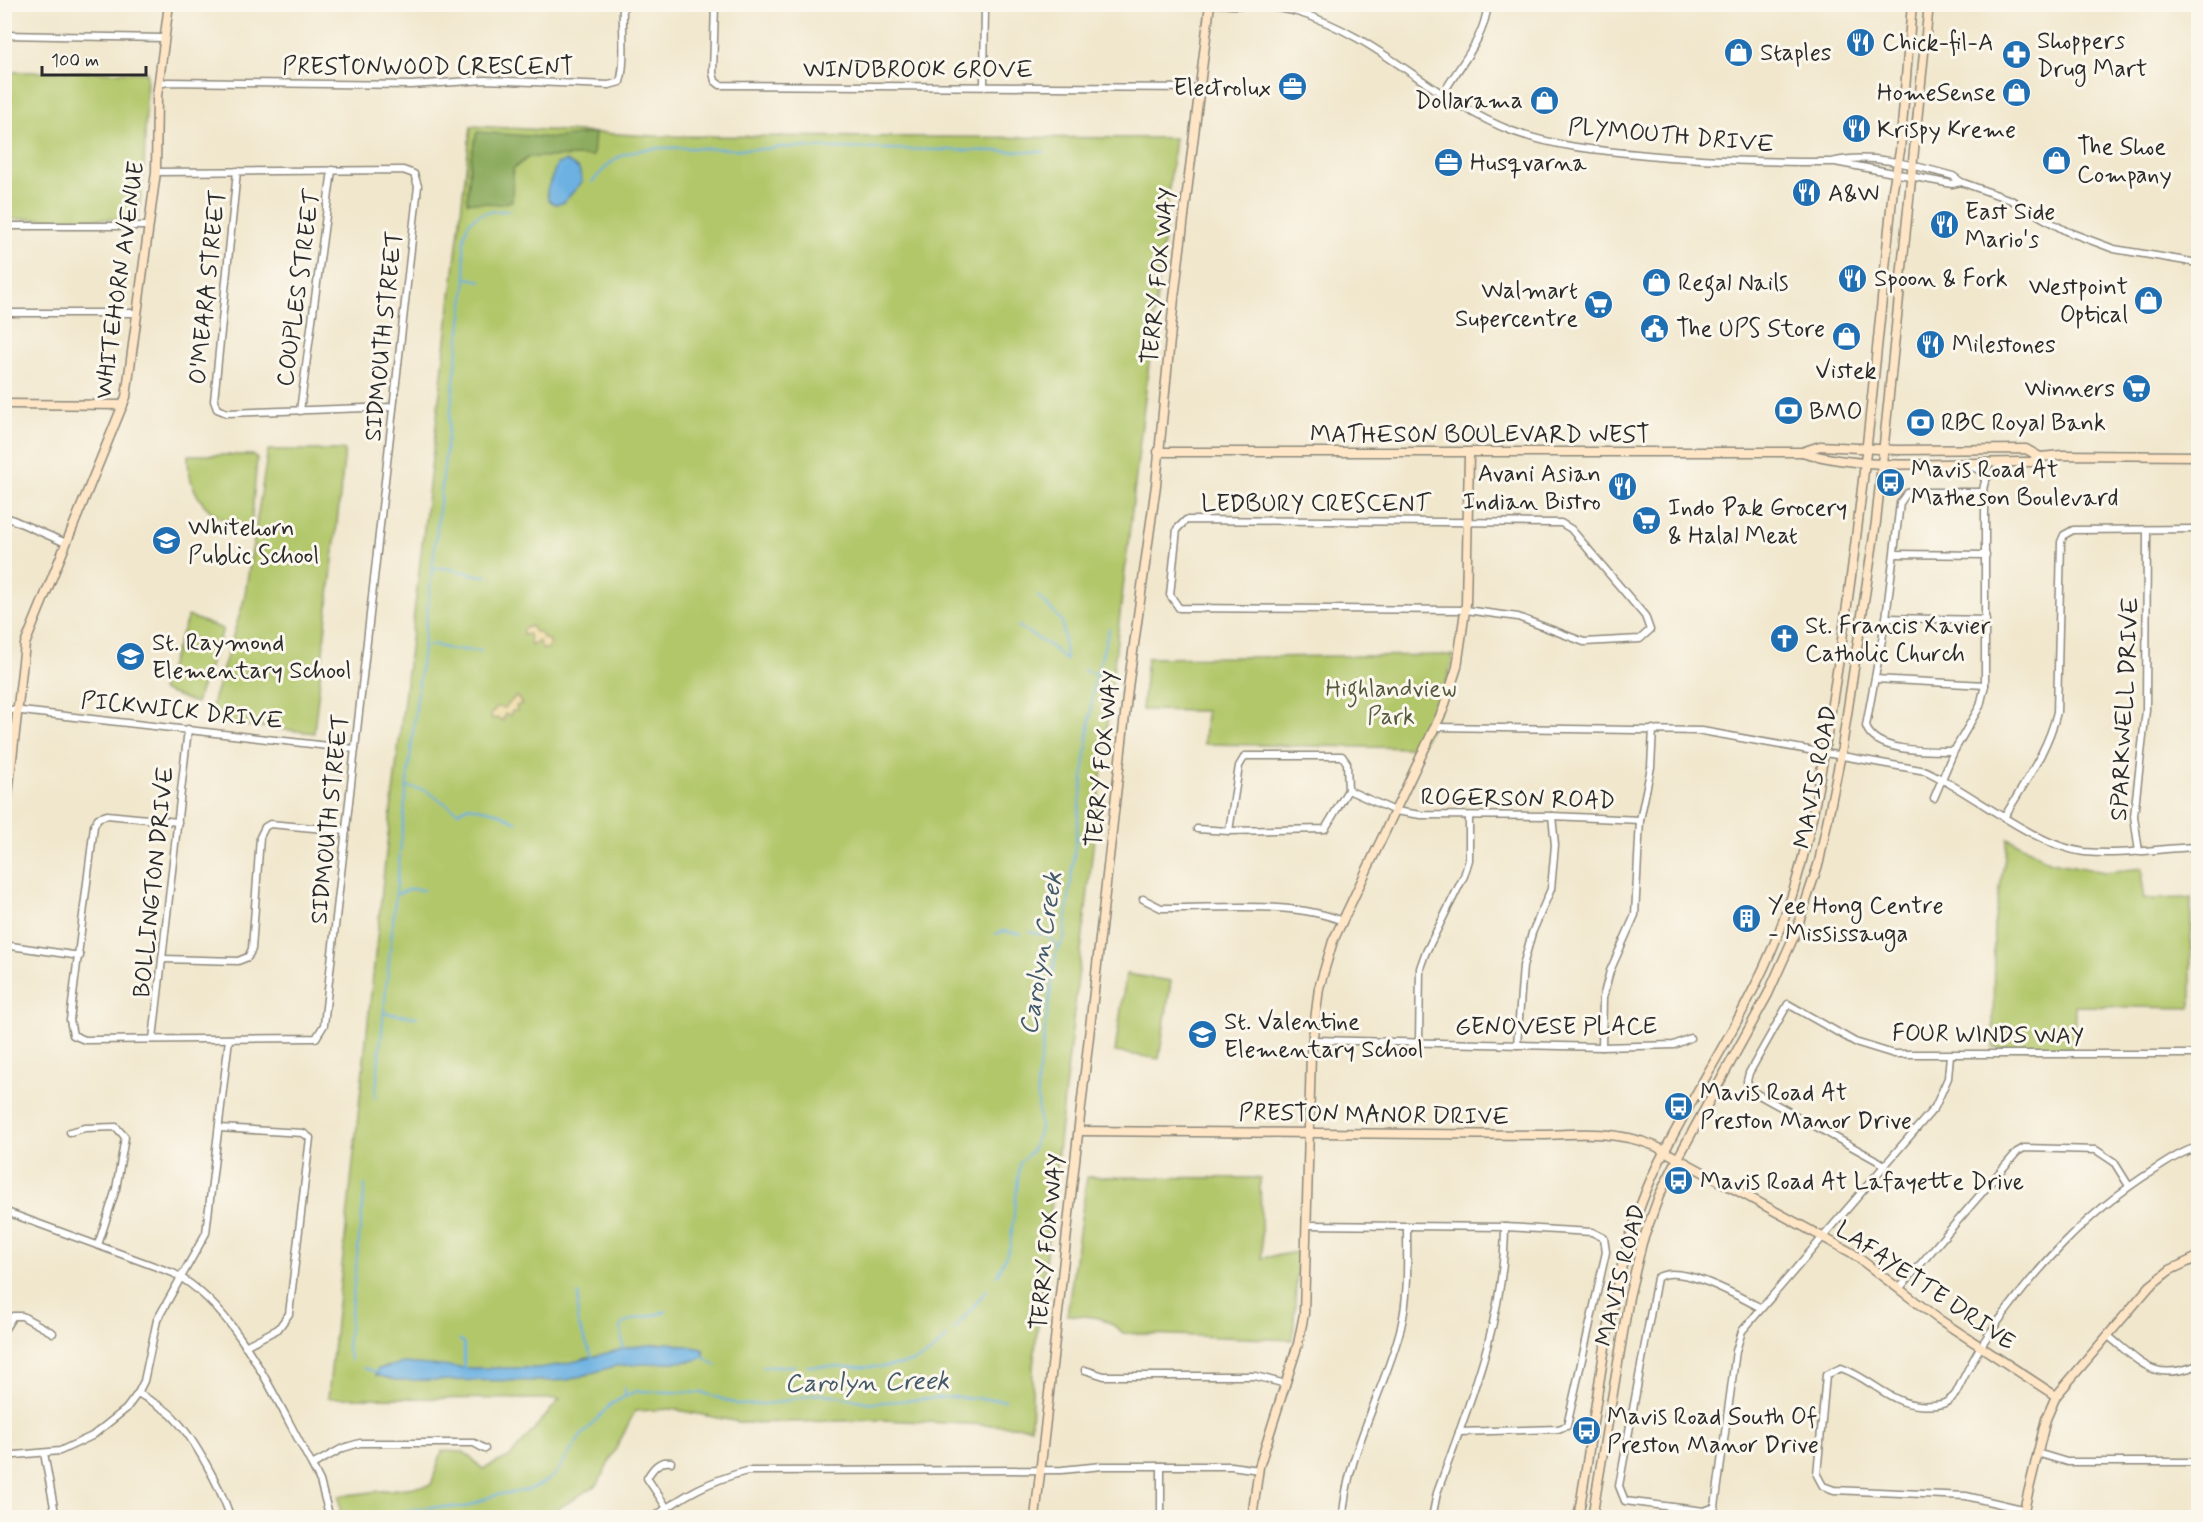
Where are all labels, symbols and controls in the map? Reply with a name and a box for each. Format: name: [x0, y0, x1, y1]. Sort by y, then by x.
restaurant icon: Chick-fil-A: [1845, 26, 1877, 58]
place label: Shoppers Drug Mart: [2037, 26, 2147, 87]
place label: Chick-fil-A: [1882, 28, 1994, 59]
shop icon: Staples: [1723, 36, 1755, 68]
place label: Staples: [1760, 38, 1832, 69]
pharmacy icon: Shoppers Drug Mart: [2000, 38, 2032, 70]
scale bar: [42, 39, 146, 77]
text: 100 m: [51, 49, 99, 73]
street label: PRESTONWOOD CRESCENT: [282, 52, 574, 83]
street label: WINDBROOK GROVE: [803, 55, 1033, 86]
office icon: Electrolux: [1276, 71, 1308, 103]
place label: Electrolux: [1173, 73, 1271, 104]
shop icon: HomeSense: [2001, 76, 2033, 108]
place label: HomeSense: [1877, 78, 1996, 109]
shop icon: Dollarama: [1528, 84, 1560, 116]
place label: Dollarama: [1415, 86, 1523, 117]
street label: PLYMOUTH DRIVE: [1567, 112, 1775, 161]
restaurant icon: Krispy Kreme: [1840, 113, 1872, 145]
place label: Krispy Kreme: [1877, 115, 2016, 146]
place label: The Shoe Company: [2077, 132, 2172, 191]
shop icon: The Shoe Company: [2040, 144, 2072, 176]
office icon: Husqvarna: [1433, 146, 1465, 178]
place label: Husqvarna: [1470, 148, 1587, 179]
street label: WHITEHORN AVENUE: [88, 159, 153, 401]
restaurant icon: A&W: [1791, 177, 1823, 209]
place label: A&W: [1828, 179, 1879, 210]
street label: TERRY FOX WAY: [1135, 186, 1184, 366]
street label: COUPLES STREET: [270, 187, 329, 389]
street label: O'MEARA STREET: [183, 188, 234, 386]
place label: East Side Mario's: [1965, 197, 2055, 256]
restaurant icon: East Side Mario's: [1928, 209, 1960, 241]
street label: SIDMOUTH STREET: [358, 229, 411, 443]
restaurant icon: Spoon & Fork: [1837, 262, 1869, 294]
place label: Spoon & Fork: [1874, 264, 2008, 295]
shop icon: Regal Nails: [1641, 266, 1673, 298]
place label: Regal Nails: [1678, 268, 1788, 302]
place label: Westpoint Optical: [2029, 272, 2128, 331]
place label: Walmart Supercentre: [1455, 276, 1578, 335]
shop icon: Westpoint Optical: [2133, 284, 2165, 316]
supermarket icon: Walmart Supercentre: [1583, 288, 1615, 320]
public building icon: The UPS Store: [1639, 312, 1671, 344]
place label: The UPS Store: [1676, 314, 1825, 345]
shop icon: Vistek: [1830, 321, 1862, 353]
restaurant icon: Milestones: [1915, 328, 1947, 360]
place label: Milestones: [1952, 330, 2056, 361]
place label: Vistek: [1815, 356, 1877, 387]
supermarket icon: Winners: [2120, 372, 2152, 404]
place label: Winners: [2025, 374, 2115, 405]
bank icon: BMO: [1772, 395, 1804, 427]
place label: BMO: [1809, 397, 1863, 428]
bank icon: RBC Royal Bank: [1904, 406, 1936, 438]
place label: RBC Royal Bank: [1941, 408, 2106, 439]
street label: MATHESON BOULEVARD WEST: [1310, 420, 1650, 451]
place label: Mavis Road At Matheson Boulevard: [1911, 455, 2119, 514]
place label: Avani Asian Indian Bistro: [1463, 459, 1601, 518]
bus stop icon: Mavis Road At Matheson Boulevard: [1874, 467, 1906, 499]
restaurant icon: Avani Asian Indian Bistro: [1606, 471, 1638, 503]
street label: LEDBURY CRESCENT: [1201, 489, 1432, 520]
place label: Indo Pak Grocery & Halal Meat: [1668, 493, 1847, 552]
supermarket icon: Indo Pak Grocery & Halal Meat: [1631, 505, 1663, 537]
place label: Whitehorn Public School: [188, 513, 319, 572]
school or university icon: Whitehorn Public School: [151, 525, 183, 557]
street label: SPARKWELL DRIVE: [2104, 596, 2147, 822]
place label: St. Francis Xavier Catholic Church: [1805, 611, 1990, 670]
church icon: St. Francis Xavier Catholic Church: [1768, 623, 1800, 655]
place label: St. Raymond Elementary School: [152, 628, 351, 687]
school or university icon: St. Raymond Elementary School: [115, 640, 147, 672]
street label: TERRY FOX WAY: [1079, 669, 1128, 849]
park label: Highlandview Park: [1326, 674, 1456, 733]
street label: PICKWICK DRIVE: [79, 685, 284, 738]
street label: MAVIS ROAD: [1787, 703, 1846, 852]
street label: SIDMOUTH STREET: [304, 712, 357, 926]
street label: BOLLINGTON DRIVE: [127, 765, 182, 999]
street label: ROGERSON ROAD: [1420, 782, 1616, 817]
water label: Carolyn Creek: [1012, 869, 1072, 1037]
place label: Yee Hong Centre - Mississauga: [1768, 891, 1944, 952]
building icon: Yee Hong Centre - Mississauga: [1731, 903, 1763, 935]
place label: St. Valentine Elementary School: [1224, 1007, 1423, 1066]
street label: GENOVESE PLACE: [1455, 1012, 1657, 1043]
street label: FOUR WINDS WAY: [1892, 1018, 2084, 1053]
school or university icon: St. Valentine Elementary School: [1187, 1019, 1219, 1051]
place label: Mavis Road At Preston Manor Drive: [1700, 1078, 1912, 1137]
bus stop icon: Mavis Road At Preston Manor Drive: [1663, 1090, 1695, 1122]
street label: PRESTON MANOR DRIVE: [1238, 1098, 1510, 1133]
street label: TERRY FOX WAY: [1024, 1152, 1073, 1332]
bus stop icon: Mavis Road At Lafayette Drive: [1663, 1165, 1695, 1197]
place label: Mavis Road At Lafayette Drive: [1700, 1167, 2024, 1198]
street label: MAVIS ROAD: [1589, 1201, 1654, 1350]
street label: LAFAYETTE DRIVE: [1829, 1215, 2021, 1358]
water label: Carolyn Creek: [784, 1365, 950, 1401]
place label: Mavis Road South Of Preston Manor Drive: [1607, 1402, 1819, 1461]
bus stop icon: Mavis Road South Of Preston Manor Drive: [1570, 1414, 1602, 1446]

